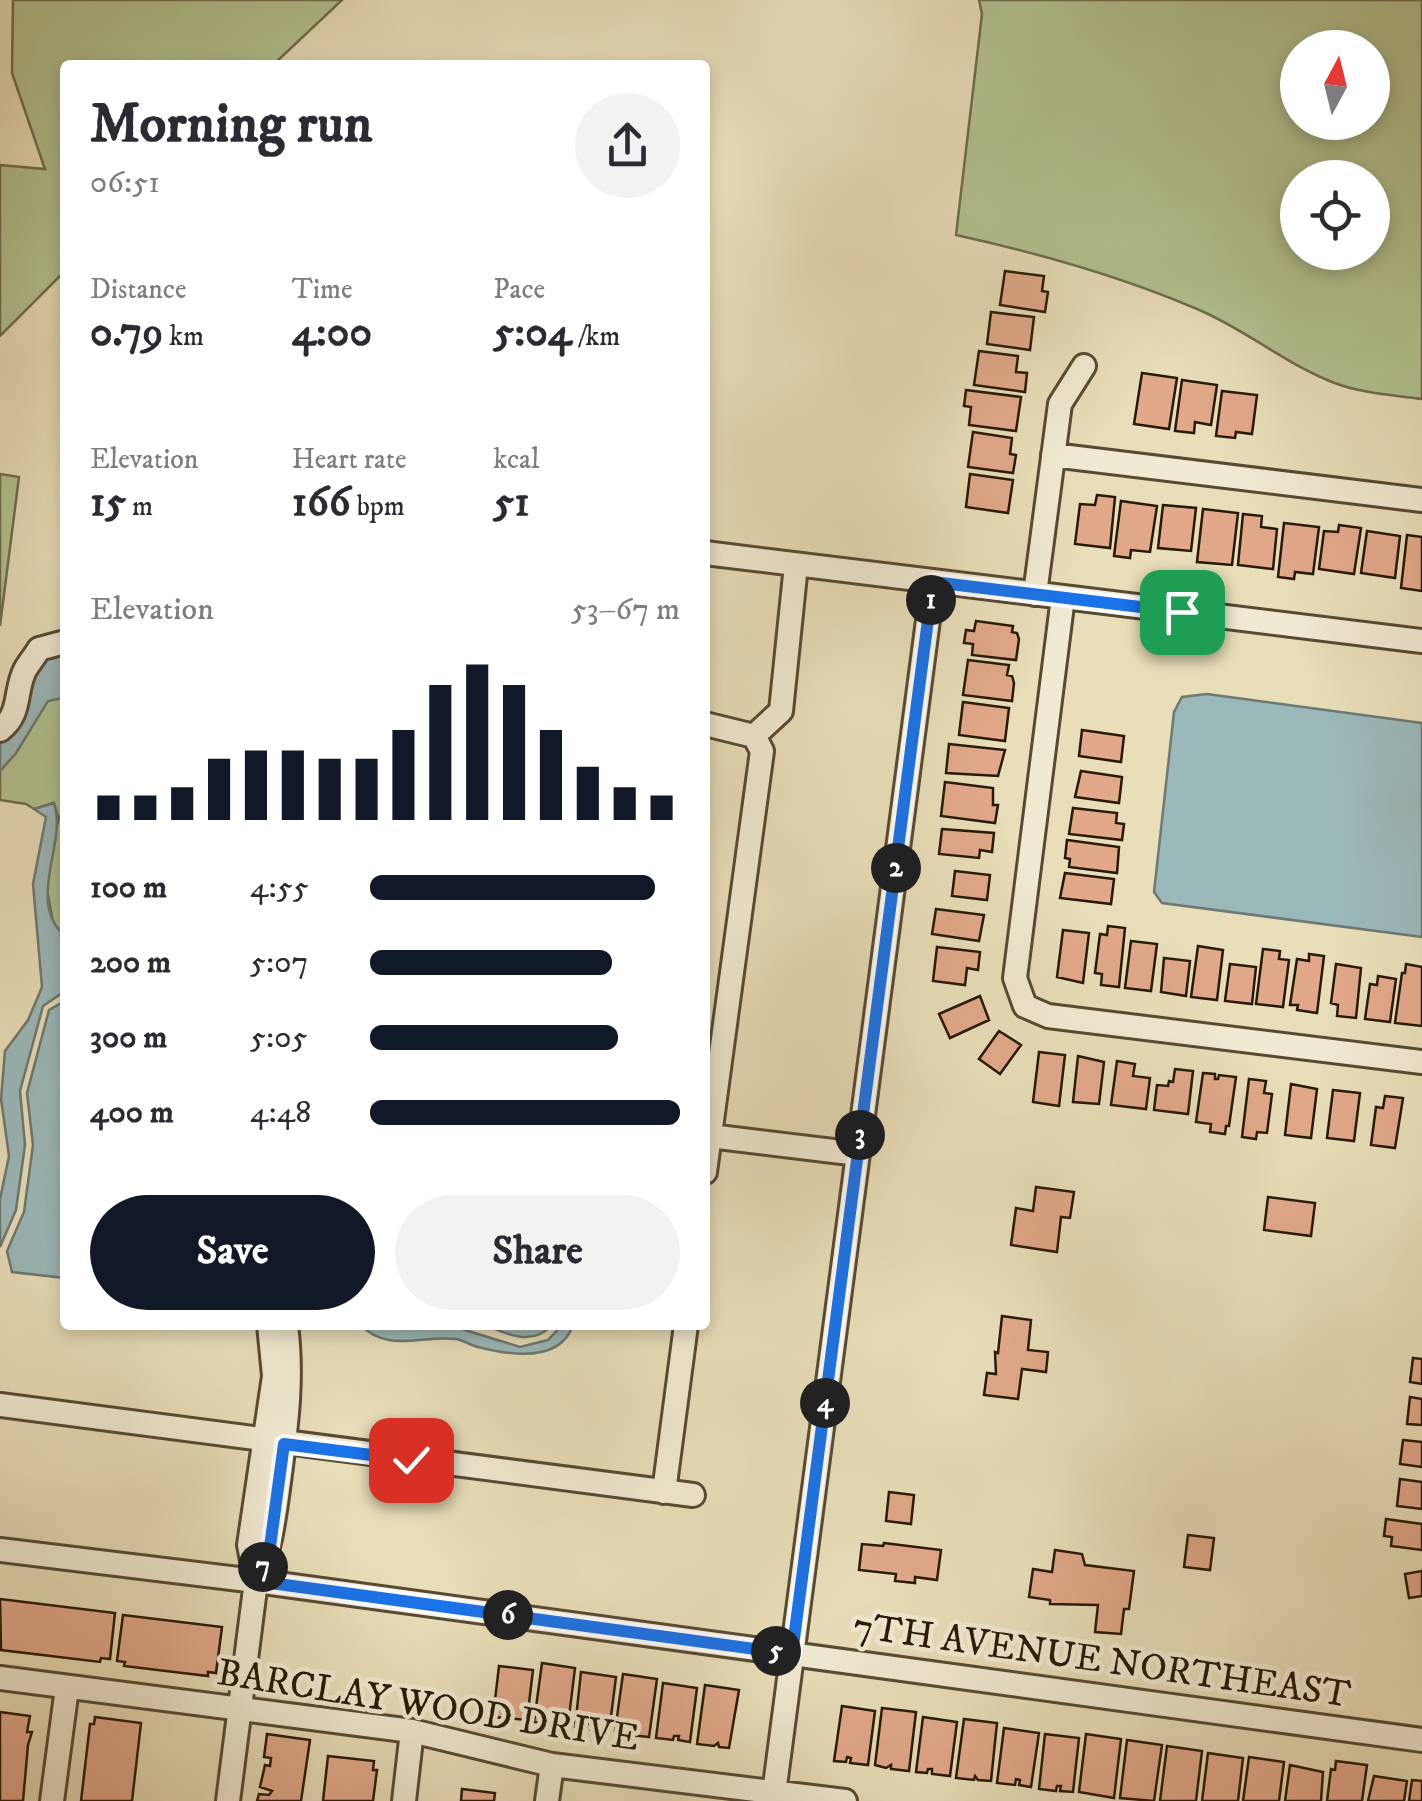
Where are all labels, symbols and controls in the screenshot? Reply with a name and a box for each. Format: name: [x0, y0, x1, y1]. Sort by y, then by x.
north arrow: [1280, 30, 1390, 140]
map controls: [1280, 30, 1390, 270]
text: Morning run: [90, 91, 372, 160]
button: share: [575, 93, 680, 198]
button: locate: [1280, 160, 1390, 270]
text: 06:51: [90, 163, 160, 203]
text: Distance: [90, 272, 186, 307]
text: Time: [292, 272, 352, 307]
text: Pace: [493, 272, 545, 307]
text: 0.79: [90, 307, 163, 359]
text: 4:00: [292, 307, 372, 359]
text: 5:04: [493, 307, 572, 359]
text: km: [163, 319, 204, 354]
text: /km: [572, 319, 620, 354]
text: Elevation: [90, 442, 198, 477]
text: Heart rate: [292, 442, 407, 477]
text: kcal: [493, 442, 539, 477]
text: 15: [90, 477, 126, 529]
text: 166: [292, 477, 351, 529]
text: 51: [493, 477, 530, 529]
text: m: [126, 489, 153, 524]
text: bpm: [351, 489, 405, 524]
pin: [1140, 570, 1225, 655]
pin: 1: [906, 575, 956, 625]
text: 1: [926, 582, 936, 617]
icon: arrive: [1155, 585, 1210, 640]
text: Elevation: [90, 590, 214, 630]
text: 53–67 m: [571, 590, 680, 630]
pin: 2: [871, 843, 921, 893]
text: 2: [889, 850, 903, 885]
text: 100 m: [90, 868, 167, 908]
text: 4:55: [250, 868, 309, 908]
text: 200 m: [90, 943, 171, 983]
text: 5:07: [250, 943, 308, 983]
text: 300 m: [90, 1018, 167, 1058]
text: 5:05: [250, 1018, 307, 1058]
text: 400 m: [90, 1093, 174, 1133]
text: 4:48: [250, 1093, 311, 1133]
pin: 3: [835, 1110, 885, 1160]
text: 3: [855, 1117, 865, 1152]
button: Save: [90, 1195, 375, 1310]
button: Share: [395, 1195, 680, 1310]
pin: 4: [800, 1378, 850, 1428]
text: 4: [817, 1385, 833, 1420]
pin: [369, 1418, 454, 1503]
icon: check: [384, 1433, 439, 1488]
pin: 7: [238, 1542, 288, 1592]
text: 7: [256, 1549, 270, 1584]
pin: 6: [483, 1590, 533, 1640]
text: 6: [501, 1597, 515, 1632]
street label: 7TH AVENUE NORTHEAST: [850, 1602, 1354, 1720]
pin: 5: [751, 1626, 801, 1676]
text: 5: [769, 1633, 783, 1668]
street label: BARCLAY WOOD DRIVE: [214, 1649, 642, 1763]

